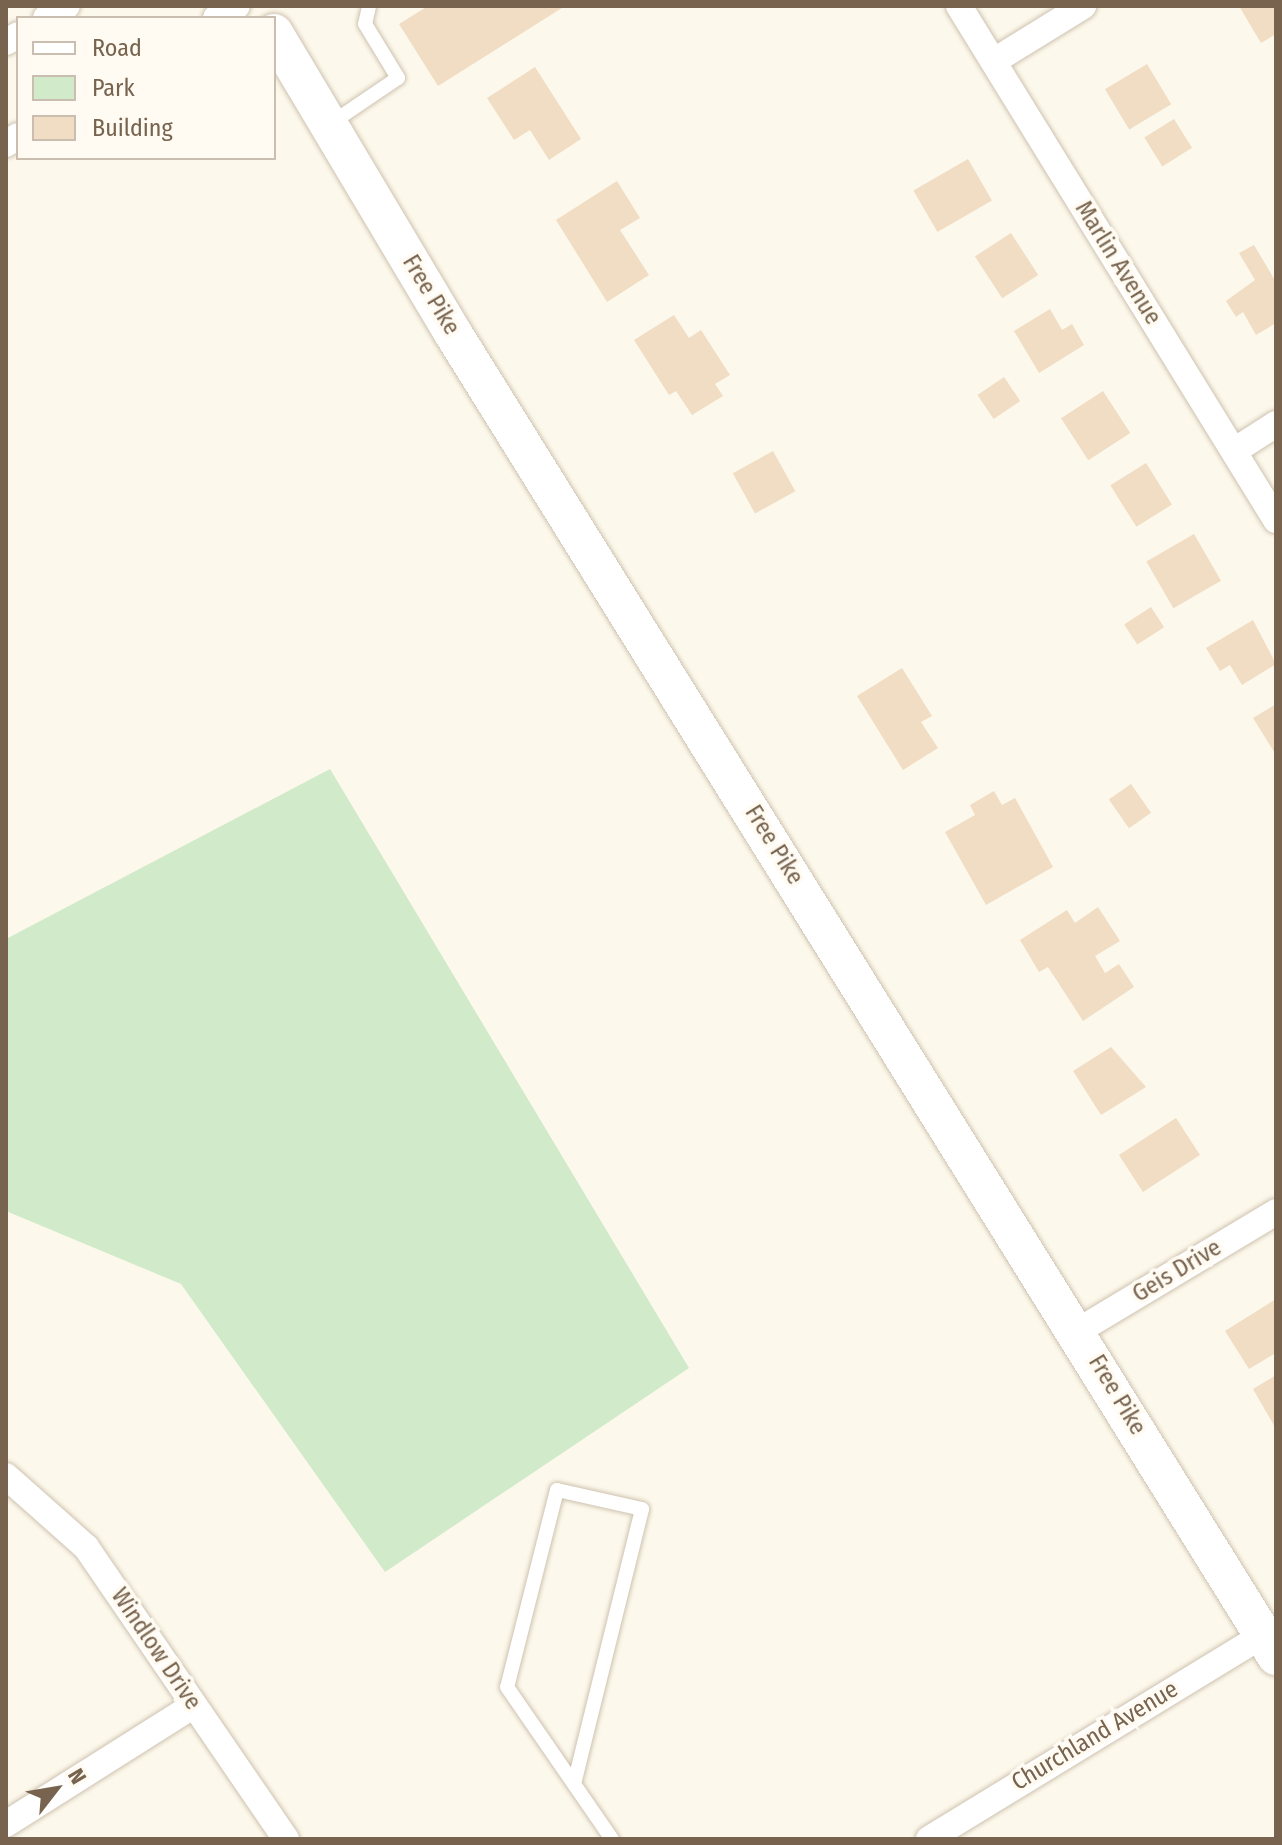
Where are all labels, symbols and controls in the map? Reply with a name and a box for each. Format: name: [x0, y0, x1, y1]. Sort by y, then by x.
legend: [16, 16, 276, 160]
text: Road: [92, 34, 142, 62]
text: Park: [92, 74, 135, 102]
text: Building: [92, 114, 173, 142]
street label: Marlin Avenue: [1069, 196, 1167, 330]
street label: Free Pike: [396, 250, 466, 340]
street label: Free Pike: [738, 800, 810, 890]
street label: Geis Drive: [1127, 1233, 1227, 1309]
street label: Free Pike: [1082, 1350, 1152, 1440]
street label: Windlow Drive: [105, 1583, 207, 1715]
street label: Churchland Avenue: [1007, 1675, 1183, 1797]
north arrow: [16, 1749, 96, 1829]
text: N: [62, 1764, 92, 1789]

